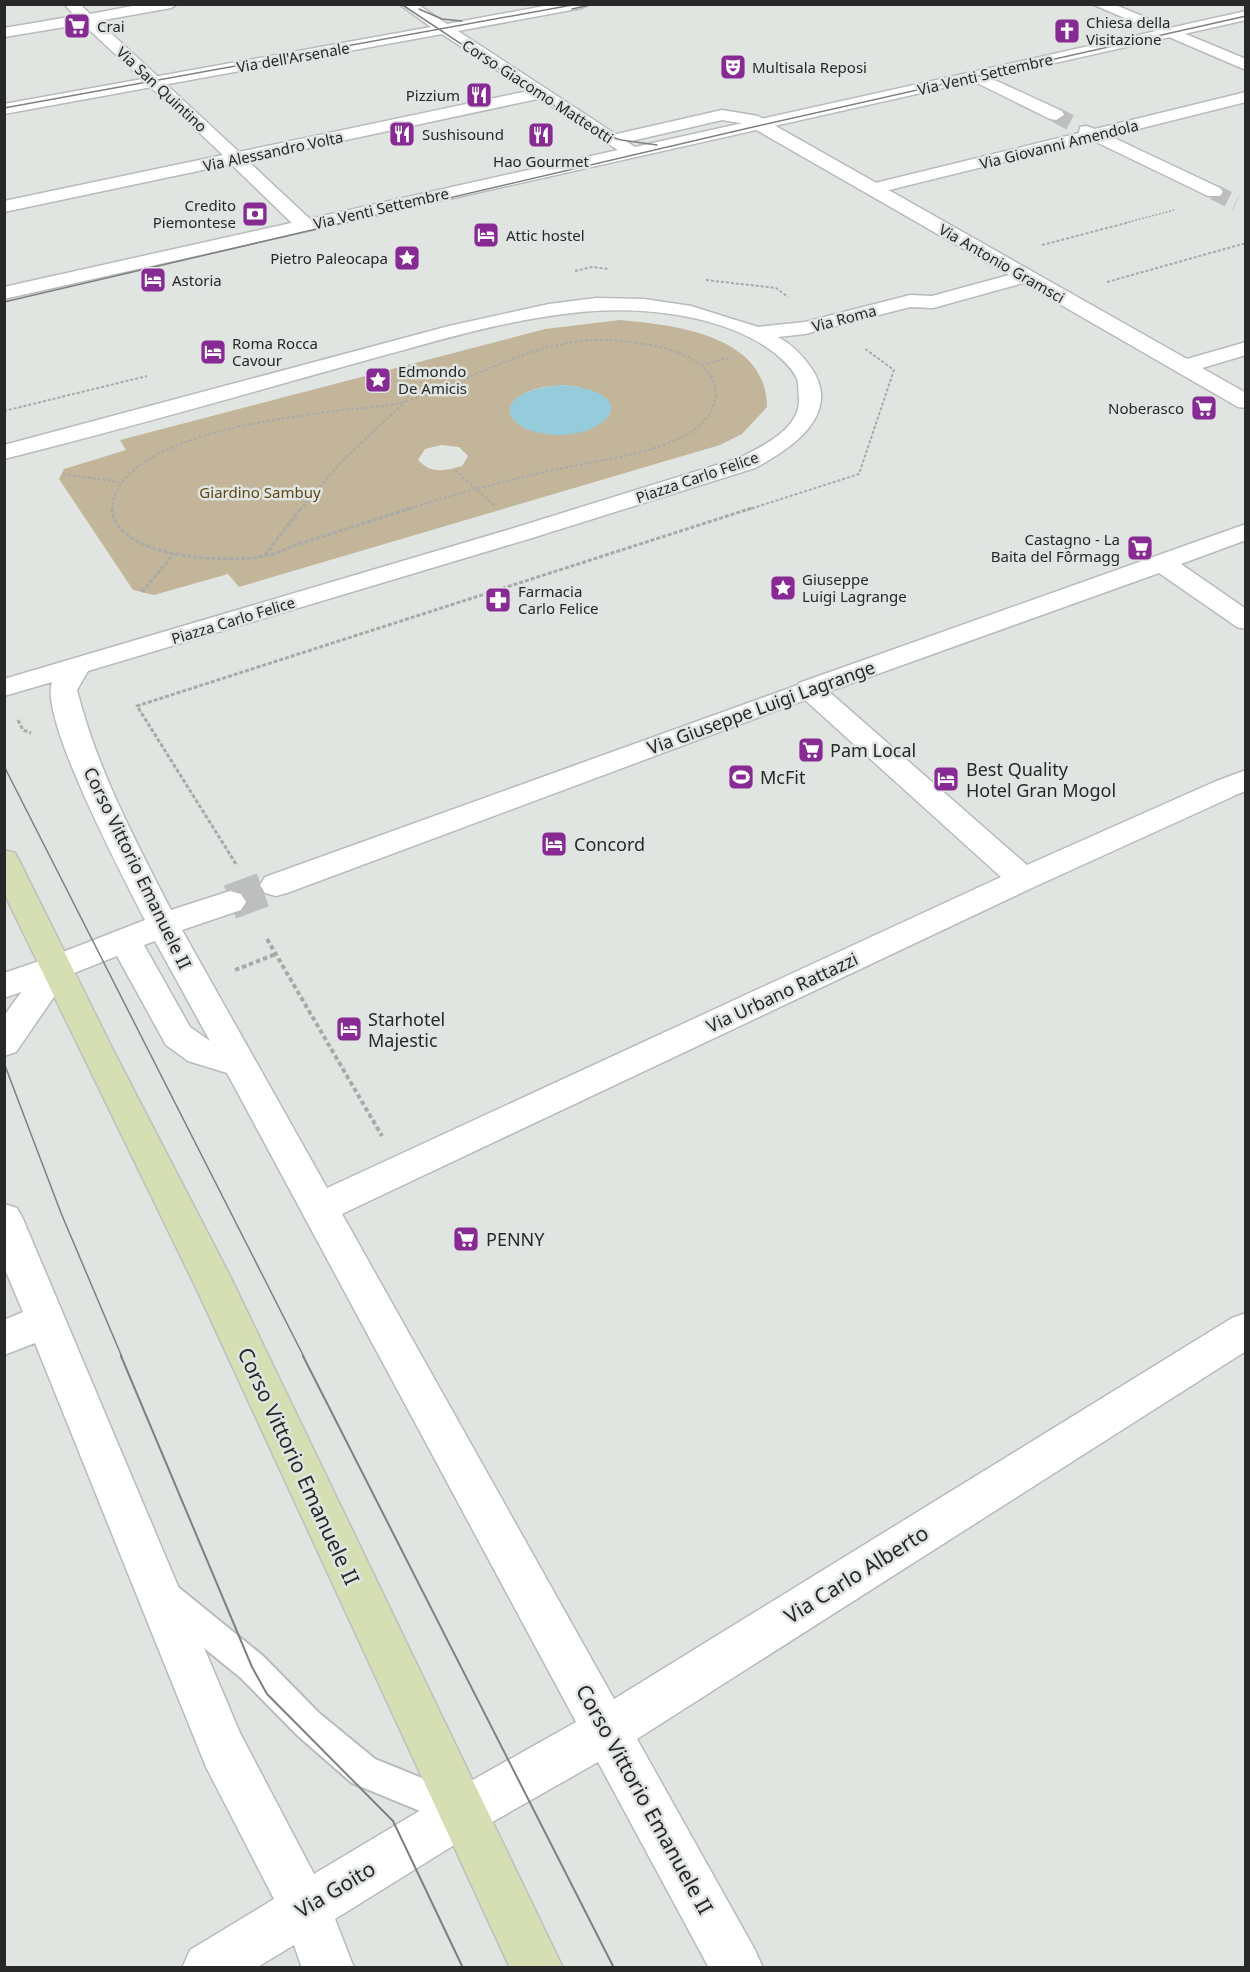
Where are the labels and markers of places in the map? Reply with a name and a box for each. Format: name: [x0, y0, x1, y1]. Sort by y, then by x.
supermarket icon: Crai: [62, 11, 92, 41]
place label: Chiesa della Visitazione: [1086, 12, 1170, 49]
place label: Crai: [97, 16, 125, 36]
church icon: Chiesa della Visitazione: [1052, 16, 1082, 46]
theatre icon: Multisala Reposi: [718, 52, 748, 82]
place label: Multisala Reposi: [752, 57, 867, 77]
restaurant icon: Pizzium: [464, 80, 494, 110]
place label: Pizzium: [406, 85, 460, 105]
restaurant icon: Sushisound: [387, 119, 417, 149]
restaurant icon: Hao Gourmet: [526, 120, 556, 150]
place label: Sushisound: [422, 124, 504, 144]
place label: Hao Gourmet: [493, 151, 590, 171]
place label: Credito Piemontese: [153, 195, 236, 232]
bank icon: Credito Piemontese: [240, 199, 270, 229]
hotel icon: Attic hostel: [471, 220, 501, 250]
place label: Attic hostel: [506, 225, 585, 245]
place icon: Pietro Paleocapa: [392, 243, 422, 273]
place label: Pietro Paleocapa: [270, 248, 388, 268]
hotel icon: Astoria: [138, 265, 168, 295]
place label: Astoria: [172, 270, 222, 290]
place label: Roma Rocca Cavour: [232, 333, 318, 370]
hotel icon: Roma Rocca Cavour: [198, 337, 228, 367]
place label: Edmondo De Amicis: [398, 361, 467, 398]
place icon: Edmondo De Amicis: [363, 365, 393, 395]
supermarket icon: Noberasco: [1189, 393, 1219, 423]
place label: Noberasco: [1108, 398, 1184, 418]
place label: Castagno - La Baita del Fôrmagg: [991, 529, 1120, 566]
supermarket icon: Castagno - La Baita del Fôrmagg: [1125, 533, 1155, 563]
place label: Giuseppe Luigi Lagrange: [802, 569, 907, 606]
place icon: Giuseppe Luigi Lagrange: [768, 573, 798, 603]
place label: Farmacia Carlo Felice: [518, 581, 599, 618]
pharmacy icon: Farmacia Carlo Felice: [483, 585, 513, 615]
supermarket icon: Pam Local: [796, 735, 826, 765]
place label: Pam Local: [830, 738, 916, 762]
place label: Best Quality Hotel Gran Mogol: [966, 757, 1116, 802]
sports icon: McFit: [726, 762, 756, 792]
hotel icon: Best Quality Hotel Gran Mogol: [931, 764, 961, 794]
place label: McFit: [760, 765, 806, 789]
hotel icon: Concord: [539, 829, 569, 859]
place label: Concord: [574, 832, 645, 856]
place label: Starhotel Majestic: [368, 1007, 445, 1052]
hotel icon: Starhotel Majestic: [334, 1014, 364, 1044]
supermarket icon: PENNY: [451, 1224, 481, 1254]
place label: PENNY: [486, 1227, 545, 1251]

